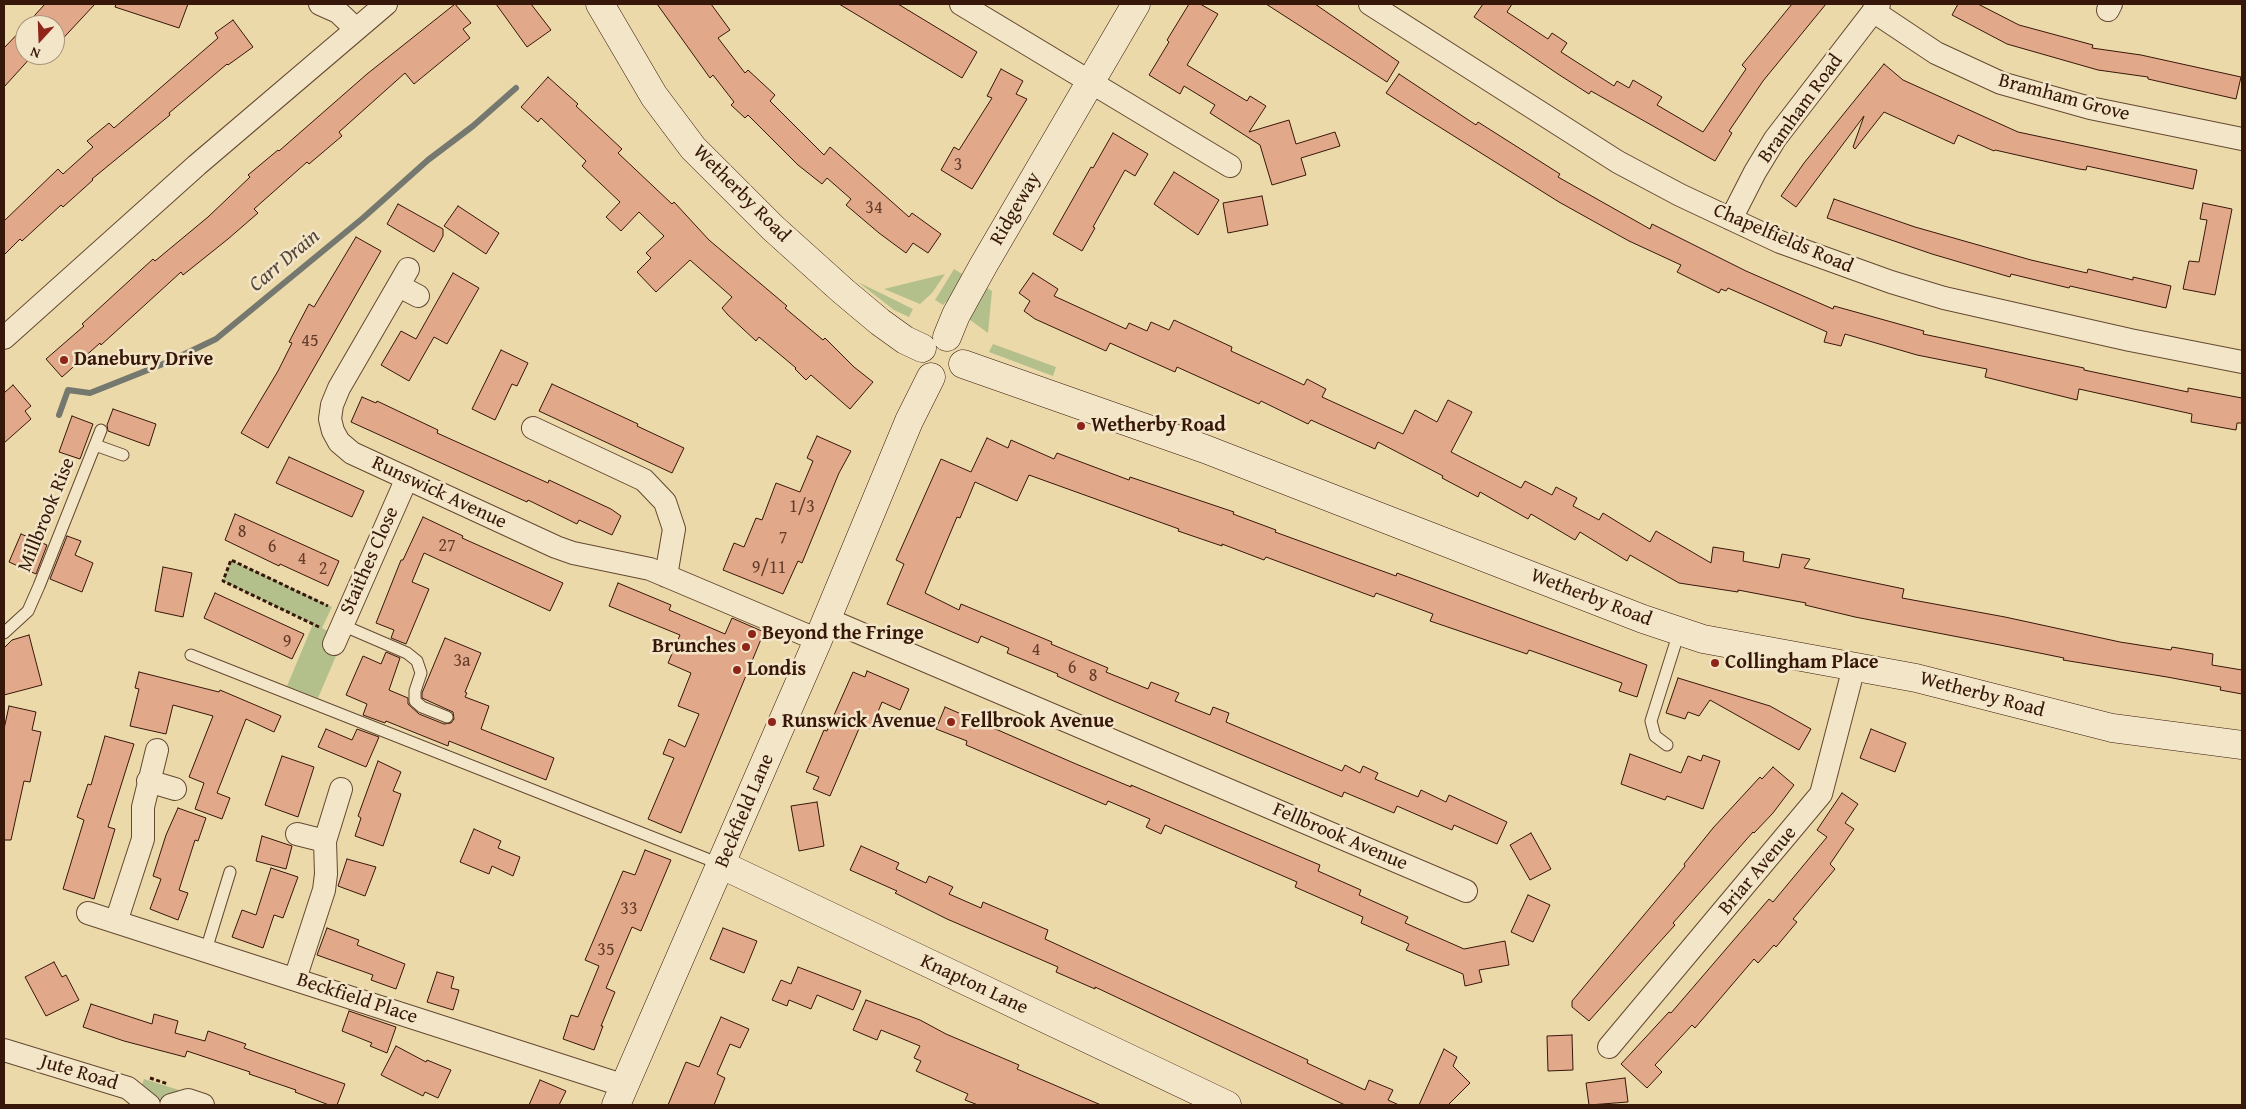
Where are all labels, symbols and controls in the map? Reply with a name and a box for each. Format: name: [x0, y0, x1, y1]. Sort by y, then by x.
north arrow: [15, 15, 65, 65]
text: N: [27, 42, 43, 64]
street label: Bramham Road: [1754, 50, 1848, 168]
street label: Bramham Grove: [1996, 69, 2132, 127]
street label: Wetherby Road: [687, 140, 795, 248]
house number: 3: [954, 154, 962, 176]
street label: Ridgeway: [985, 168, 1047, 250]
house number: 34: [865, 197, 883, 219]
street label: Chapelfields Road: [1710, 199, 1856, 279]
water label: Carr Drain: [245, 224, 325, 298]
house number: 45: [301, 330, 319, 352]
place label: Danebury Drive: [74, 348, 213, 372]
marker: Danebury Drive: [58, 354, 70, 366]
place label: Wetherby Road: [1091, 414, 1226, 438]
marker: Wetherby Road: [1075, 420, 1087, 432]
street label: Runswick Avenue: [368, 451, 510, 535]
street label: Millbrook Rise: [13, 454, 81, 576]
house number: 1/3: [789, 496, 815, 518]
street label: Staithes Close: [335, 503, 405, 619]
house number: 8: [238, 521, 246, 543]
house number: 7: [779, 527, 787, 549]
house number: 27: [438, 535, 456, 557]
house number: 6: [268, 536, 276, 558]
house number: 4: [298, 548, 306, 570]
house number: 9/11: [752, 557, 786, 579]
house number: 2: [319, 558, 327, 580]
street label: Wetherby Road: [1527, 564, 1655, 632]
place label: Beyond the Fringe: [762, 622, 924, 646]
marker: Beyond the Fringe: [746, 628, 758, 640]
house number: 9: [283, 631, 291, 653]
place label: Brunches: [652, 635, 736, 659]
house number: 4: [1032, 639, 1040, 661]
marker: Brunches: [740, 641, 752, 653]
house number: 3a: [453, 650, 471, 672]
place label: Collingham Place: [1725, 651, 1879, 675]
house number: 6: [1068, 657, 1076, 679]
marker: Collingham Place: [1709, 657, 1721, 669]
place label: Londis: [747, 658, 806, 682]
marker: Londis: [731, 664, 743, 676]
house number: 8: [1089, 665, 1097, 687]
street label: Wetherby Road: [1917, 667, 2047, 723]
place label: Runswick Avenue: [782, 710, 936, 734]
place label: Fellbrook Avenue: [961, 710, 1114, 734]
marker: Runswick Avenue: [766, 716, 778, 728]
marker: Fellbrook Avenue: [945, 716, 957, 728]
street label: Beckfield Lane: [710, 750, 780, 872]
street label: Fellbrook Avenue: [1269, 798, 1411, 876]
street label: Briar Avenue: [1714, 822, 1802, 920]
house number: 33: [620, 898, 638, 920]
house number: 35: [597, 939, 615, 961]
street label: Knapton Lane: [916, 950, 1032, 1020]
street label: Beckfield Place: [294, 968, 420, 1030]
street label: Jute Road: [37, 1050, 121, 1096]

